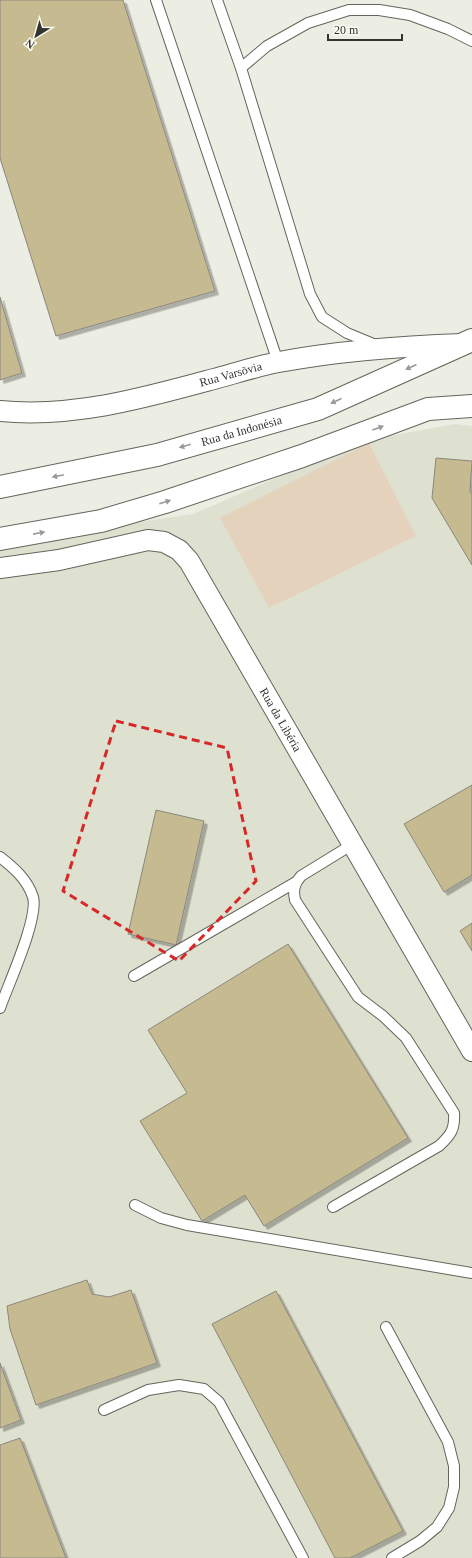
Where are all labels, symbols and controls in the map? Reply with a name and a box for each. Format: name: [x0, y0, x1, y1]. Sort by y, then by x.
north arrow: [16, 16, 56, 56]
scale bar: [328, 16, 402, 42]
text: 20 m: [334, 23, 359, 37]
text: N: [23, 37, 37, 51]
street label: Rua Varsōvia: [198, 359, 264, 390]
one-way arrow: [405, 364, 416, 370]
one-way arrow: [330, 398, 342, 404]
street label: Rua da Indonésia: [199, 413, 284, 449]
one-way arrow: [373, 424, 385, 430]
one-way arrow: [178, 443, 190, 449]
one-way arrow: [52, 473, 64, 479]
one-way arrow: [159, 499, 171, 505]
one-way arrow: [32, 529, 45, 535]
street label: Rua da Libéria: [257, 685, 305, 755]

